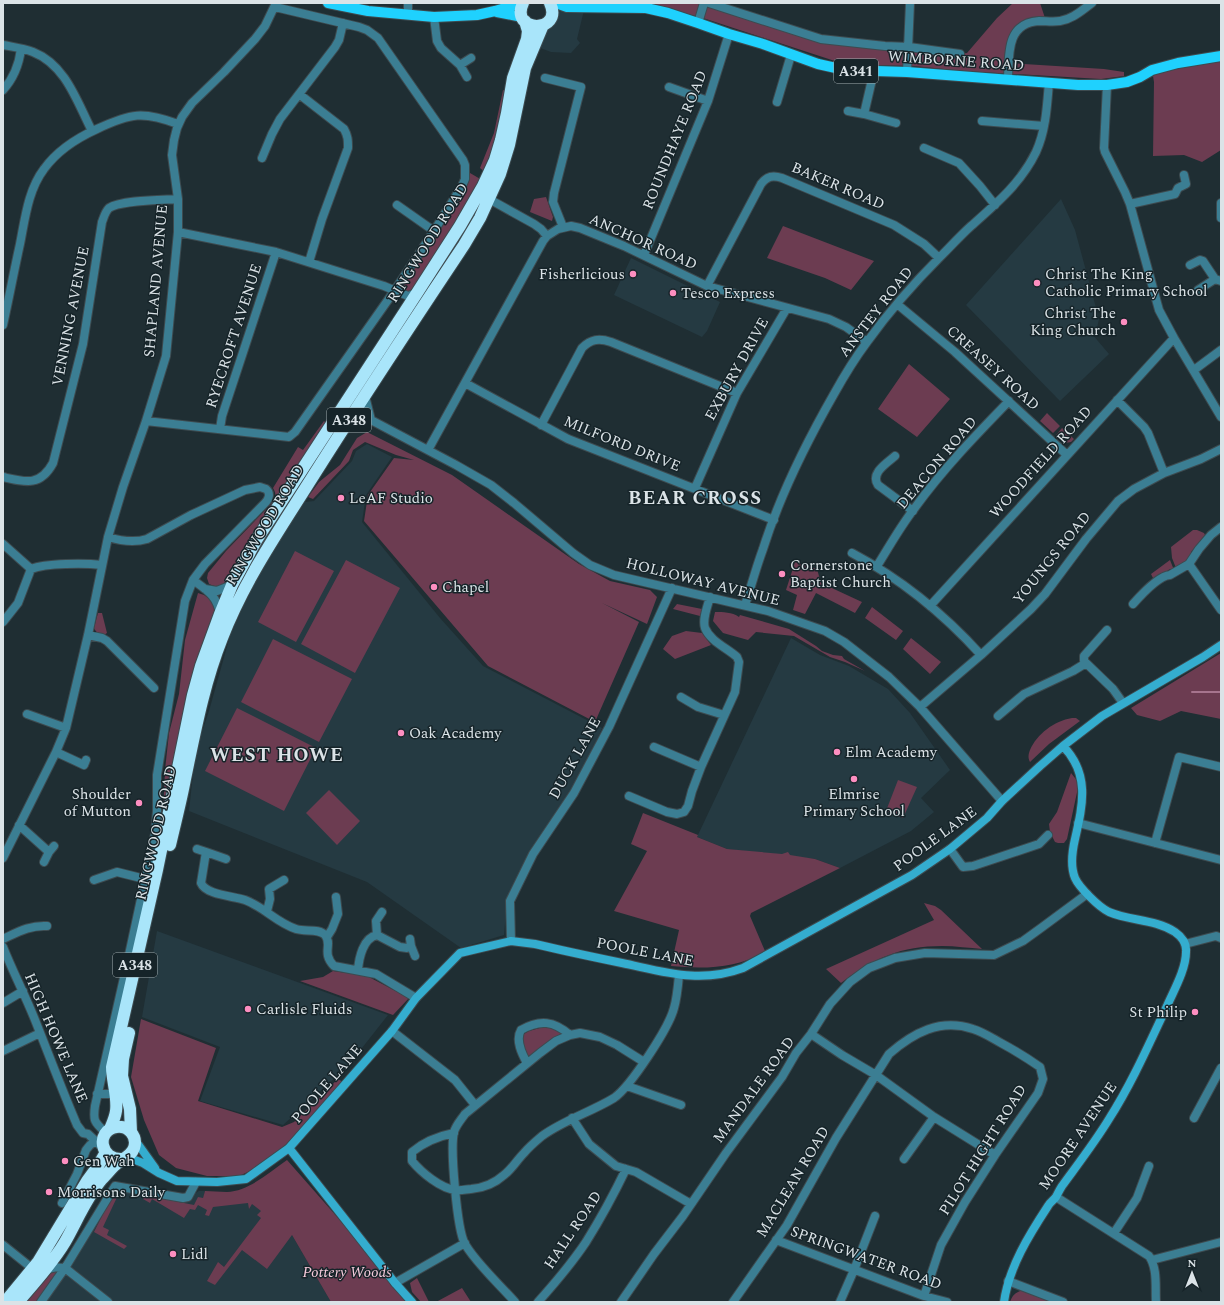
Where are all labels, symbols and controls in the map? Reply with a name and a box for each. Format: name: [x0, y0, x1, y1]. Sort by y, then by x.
street label: WIMBORNE ROAD: [887, 45, 1025, 77]
road number: A341: [834, 59, 878, 83]
street label: ROUNDHAYE ROAD: [637, 67, 713, 213]
street label: BAKER ROAD: [788, 156, 888, 216]
street label: RINGWOOD ROAD: [382, 179, 474, 307]
street label: SHAPLAND AVENUE: [138, 204, 174, 358]
street label: ANCHOR ROAD: [585, 208, 701, 276]
street label: VENNING AVENUE: [46, 244, 96, 388]
street label: RYECROFT AVENUE: [200, 261, 268, 411]
street label: ANSTEY ROAD: [833, 262, 919, 362]
place label: Fisherlicious: [539, 263, 625, 286]
place label: Christ The King Catholic Primary School: [1045, 263, 1207, 303]
marker: Fisherlicious: [628, 269, 638, 279]
marker: Christ The King Catholic Primary School: [1032, 278, 1042, 288]
place label: Tesco Express: [681, 282, 775, 305]
marker: Tesco Express: [668, 288, 678, 298]
place label: Christ The King Church: [1030, 302, 1116, 342]
street label: EXBURY DRIVE: [699, 313, 775, 425]
marker: Christ The King Church: [1119, 317, 1129, 327]
street label: CREASEY ROAD: [941, 320, 1045, 416]
street label: WOODFIELD ROAD: [984, 401, 1098, 523]
road number: A348: [327, 408, 371, 432]
street label: MILFORD DRIVE: [560, 410, 684, 478]
street label: DEACON ROAD: [891, 411, 983, 515]
street label: RINGWOOD ROAD: [220, 460, 310, 590]
district label: BEAR CROSS: [628, 484, 762, 513]
place label: LeAF Studio: [349, 487, 433, 510]
marker: LeAF Studio: [336, 493, 346, 503]
street label: YOUNGS ROAD: [1007, 506, 1097, 610]
street label: HOLLOWAY AVENUE: [624, 552, 782, 612]
place label: Cornerstone Baptist Church: [790, 554, 891, 594]
marker: Cornerstone Baptist Church: [777, 569, 787, 579]
place label: Chapel: [442, 576, 489, 599]
marker: Chapel: [429, 582, 439, 592]
street label: DUCK LANE: [543, 713, 607, 803]
place label: Oak Academy: [409, 722, 502, 745]
marker: Oak Academy: [396, 728, 406, 738]
district label: WEST HOWE: [210, 741, 344, 770]
place label: Elm Academy: [845, 741, 938, 764]
marker: Elm Academy: [832, 747, 842, 757]
street label: RINGWOOD ROAD: [129, 763, 183, 903]
marker: Elmrise Primary School: [849, 774, 859, 784]
place label: Shoulder of Mutton: [64, 783, 131, 823]
place label: Elmrise Primary School: [803, 783, 905, 823]
marker: Shoulder of Mutton: [134, 798, 144, 808]
street label: POOLE LANE: [888, 801, 982, 877]
street label: POOLE LANE: [594, 931, 696, 973]
road number: A348: [113, 953, 157, 977]
street label: HIGH HOWE LANE: [18, 969, 94, 1107]
place label: Carlisle Fluids: [256, 998, 352, 1021]
place label: St Philip: [1129, 1001, 1187, 1024]
marker: Carlisle Fluids: [243, 1004, 253, 1014]
marker: St Philip: [1190, 1007, 1200, 1017]
street label: MANDALE ROAD: [707, 1032, 801, 1148]
street label: POOLE LANE: [286, 1039, 368, 1129]
street label: MOORE AVENUE: [1033, 1077, 1123, 1195]
street label: PILOT HIGHT ROAD: [933, 1080, 1033, 1220]
street label: MACLEAN ROAD: [751, 1122, 835, 1242]
place label: Gen Wah: [73, 1150, 135, 1173]
marker: Gen Wah: [60, 1156, 70, 1166]
place label: Morrisons Daily: [57, 1181, 166, 1204]
street label: HALL ROAD: [538, 1186, 608, 1274]
marker: Morrisons Daily: [44, 1187, 54, 1197]
street label: SPRINGWATER ROAD: [787, 1220, 945, 1296]
place label: Lidl: [181, 1243, 208, 1266]
marker: Lidl: [168, 1249, 178, 1259]
north arrow: [1172, 1253, 1212, 1293]
text: N: [1188, 1255, 1197, 1272]
park label: Pottery Woods: [302, 1261, 392, 1284]

